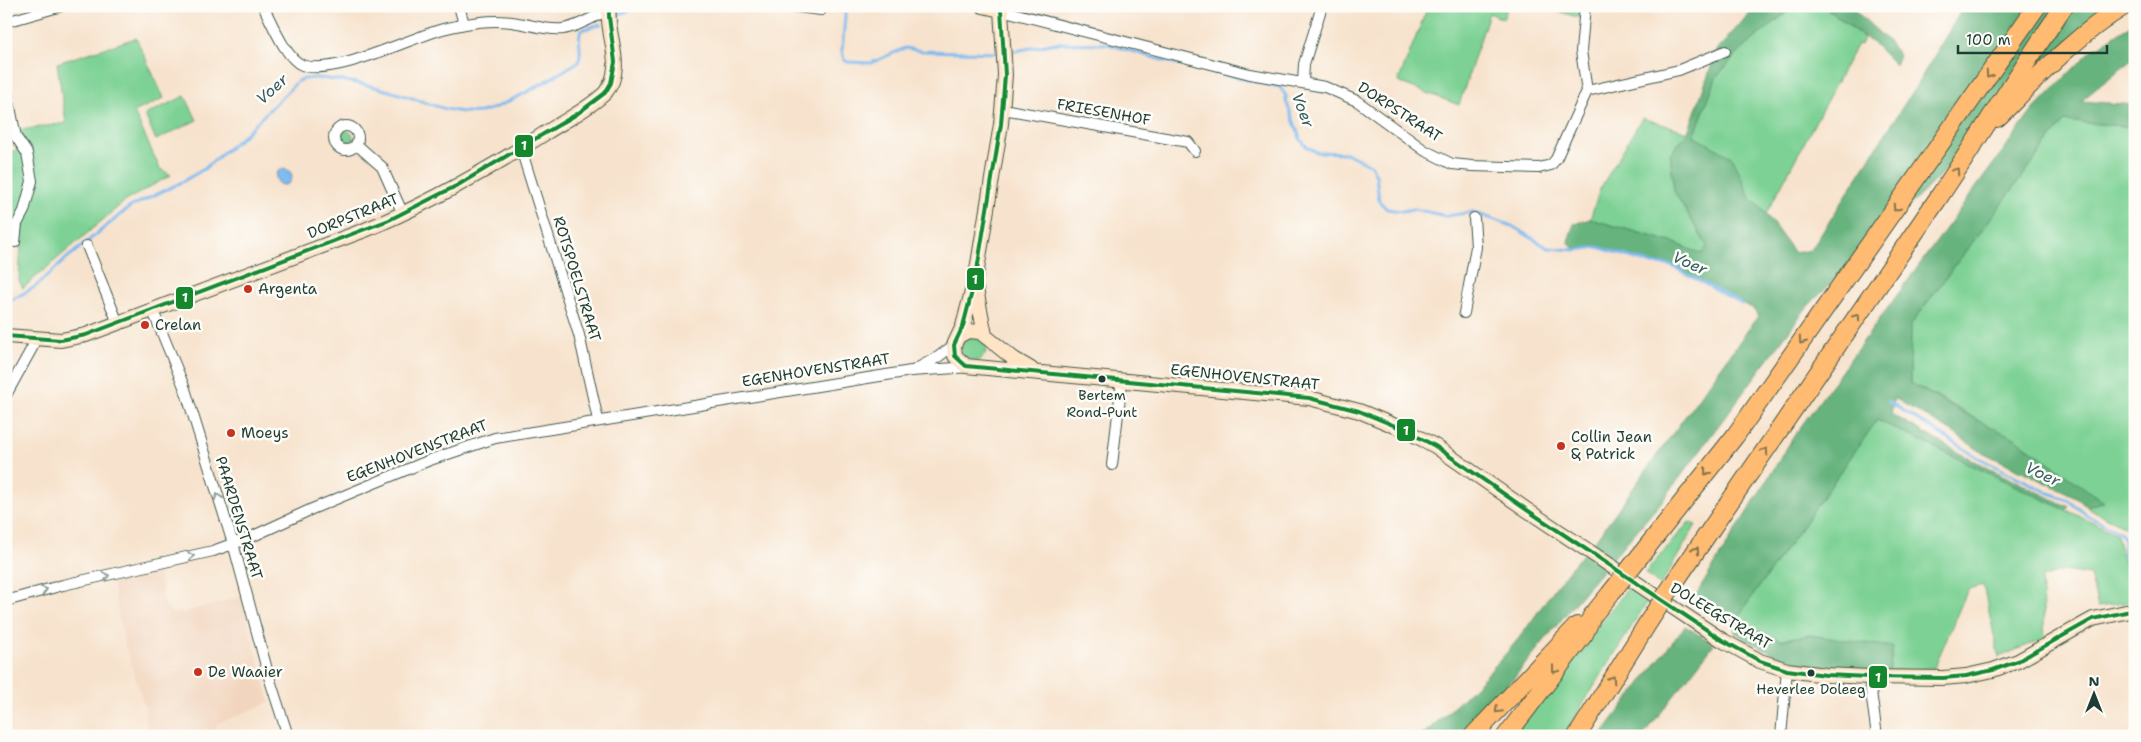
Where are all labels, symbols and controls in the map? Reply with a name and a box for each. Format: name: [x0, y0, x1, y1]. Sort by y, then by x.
scale bar: [1958, 22, 2107, 54]
text: 100 m: [1966, 30, 2011, 50]
water label: Voer: [252, 69, 293, 109]
one-way arrow: [1986, 69, 1995, 79]
street label: DORPSTRAAT: [1354, 77, 1446, 147]
water label: Voer: [1287, 89, 1319, 131]
street label: FRIESENHOF: [1055, 94, 1153, 130]
line badge: 1: [514, 134, 534, 158]
text: 1: [521, 136, 527, 154]
one-way arrow: [1950, 167, 1959, 177]
street label: DORPSTRAAT: [304, 189, 402, 243]
one-way arrow: [1893, 202, 1902, 212]
street label: ROTSPOELSTRAAT: [548, 214, 606, 344]
water label: Voer: [1669, 246, 1711, 280]
line badge: 1: [966, 267, 985, 291]
text: 1: [972, 270, 978, 288]
place label: Argenta: [258, 279, 318, 299]
marker: Argenta: [242, 283, 254, 295]
line badge: 1: [175, 286, 194, 310]
text: 1: [182, 288, 188, 306]
one-way arrow: [1851, 313, 1860, 323]
place label: Crelan: [155, 315, 201, 335]
marker: Crelan: [139, 319, 151, 331]
one-way arrow: [1800, 335, 1808, 344]
street label: EGENHOVENSTRAAT: [740, 348, 892, 392]
street label: EGENHOVENSTRAAT: [1169, 359, 1321, 395]
marker: Bertem Rond-Punt: [1097, 374, 1107, 384]
place label: Bertem Rond-Punt: [1067, 386, 1137, 421]
street label: EGENHOVENSTRAAT: [344, 415, 490, 487]
line badge: 1: [1396, 418, 1416, 442]
text: 1: [1403, 421, 1409, 439]
place label: Moeys: [241, 423, 289, 443]
marker: Moeys: [225, 427, 237, 439]
place label: Collin Jean & Patrick: [1571, 427, 1652, 464]
marker: Collin Jean & Patrick: [1555, 440, 1567, 452]
one-way arrow: [1759, 447, 1768, 457]
street label: PAARDENSTRAAT: [211, 454, 267, 582]
water label: Voer: [2022, 457, 2064, 491]
one-way arrow: [1704, 466, 1712, 475]
one-way arrow: [213, 493, 223, 502]
one-way arrow: [1690, 546, 1699, 556]
one-way arrow: [186, 551, 195, 562]
one-way arrow: [101, 571, 110, 581]
street label: DOLEEGSTRAAT: [1667, 578, 1775, 654]
one-way arrow: [39, 586, 47, 596]
place label: De Waaier: [208, 662, 283, 682]
one-way arrow: [1552, 664, 1561, 674]
line badge: 1: [1868, 665, 1888, 689]
marker: De Waaier: [192, 666, 204, 678]
marker: Heverlee Doleeg: [1806, 668, 1816, 678]
text: 1: [1875, 668, 1881, 686]
north arrow: [2068, 670, 2118, 720]
text: N: [2088, 672, 2100, 690]
one-way arrow: [1605, 676, 1615, 685]
place label: Heverlee Doleeg: [1756, 680, 1866, 698]
one-way arrow: [1495, 704, 1504, 713]

